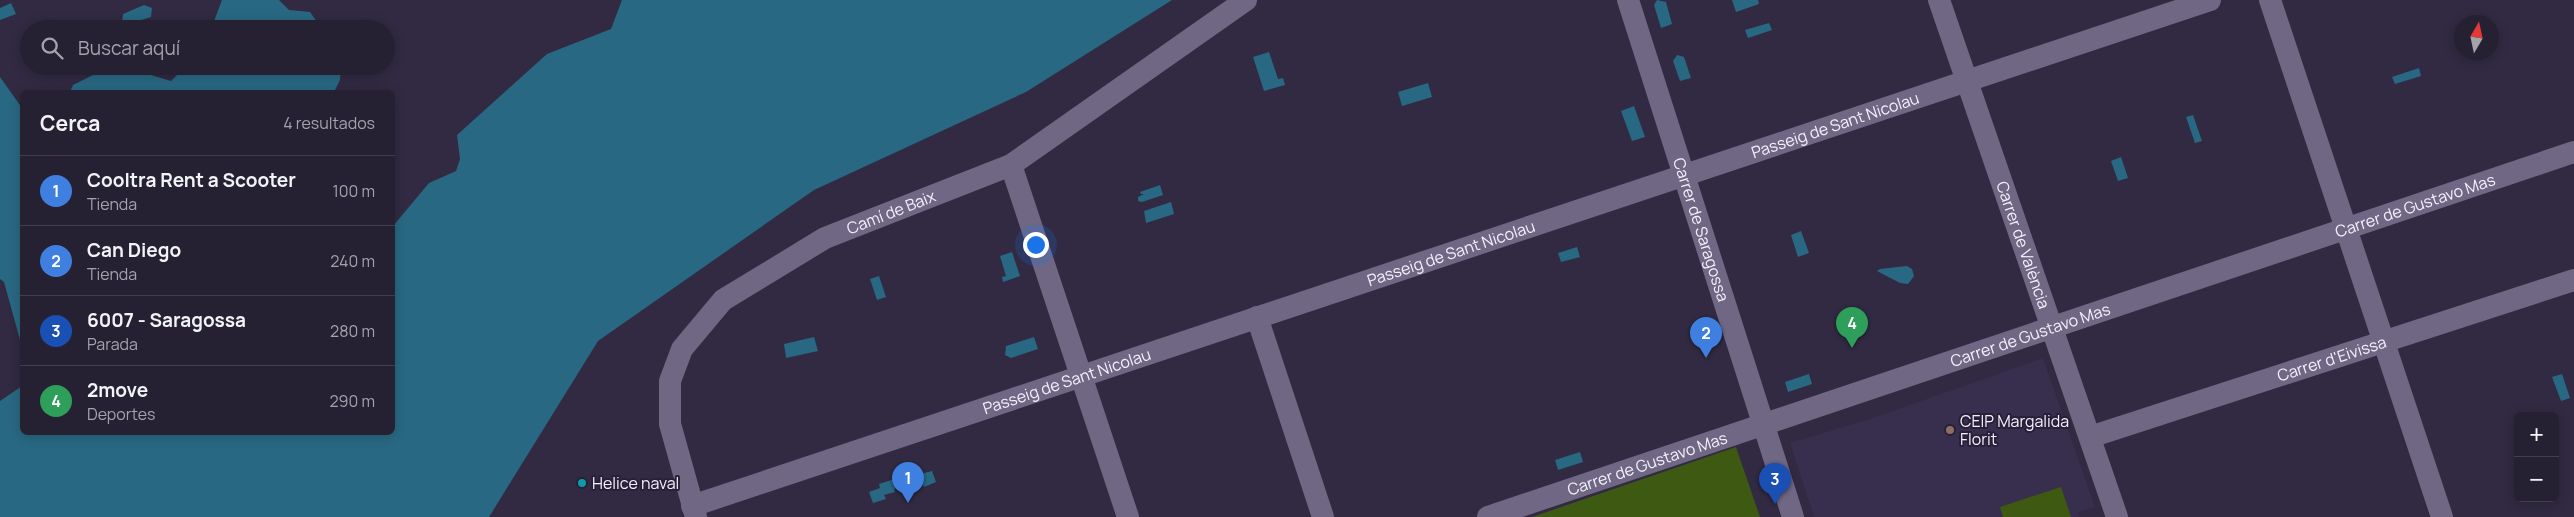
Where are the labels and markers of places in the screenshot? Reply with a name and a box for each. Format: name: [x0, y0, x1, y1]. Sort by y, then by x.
pin: 4: [1836, 307, 1868, 348]
pin: 2: [1690, 317, 1722, 358]
place label: CEIP Margalida Florit: [1960, 410, 2069, 450]
marker: CEIP Margalida Florit: [1944, 424, 1956, 436]
pin: 1: [892, 462, 924, 503]
pin: 3: [1759, 463, 1791, 504]
place label: Helice naval: [592, 472, 679, 494]
marker: Helice naval: [576, 477, 588, 489]

